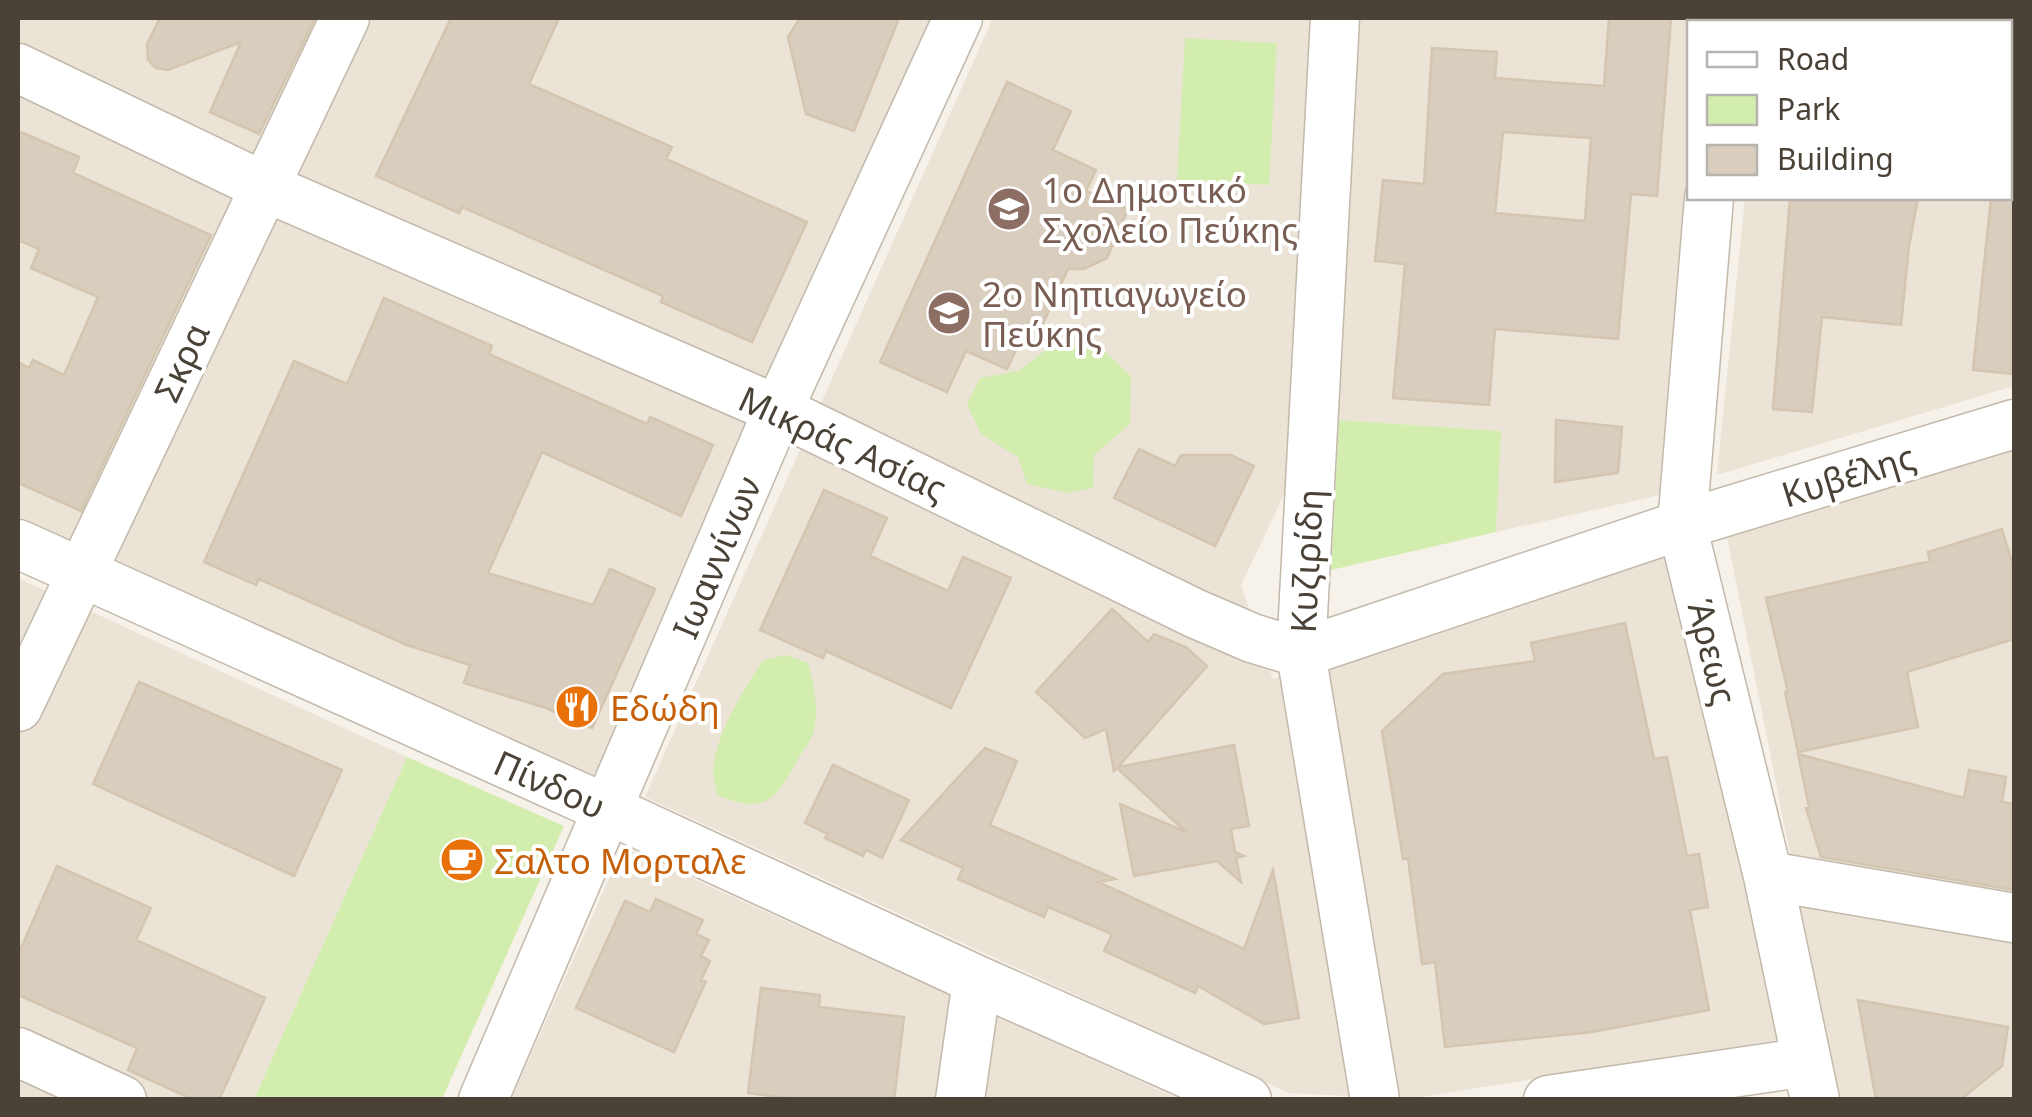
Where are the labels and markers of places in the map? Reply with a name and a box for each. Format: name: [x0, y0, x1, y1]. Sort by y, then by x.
place label: 1ο Δημοτικό Σχολείο Πεύκης: [1042, 166, 1298, 253]
school or university icon: 1ο Δημοτικό Σχολείο Πεύκης: [986, 186, 1032, 232]
place label: 2ο Νηπιαγωγείο Πεύκης: [982, 270, 1247, 357]
school or university icon: 2ο Νηπιαγωγείο Πεύκης: [926, 290, 972, 336]
restaurant icon: Εδώδη: [554, 684, 600, 730]
place label: Εδώδη: [610, 684, 720, 731]
cafe icon: Σαλτο Μορταλε: [439, 837, 485, 883]
place label: Σαλτο Μορταλε: [494, 837, 746, 884]

